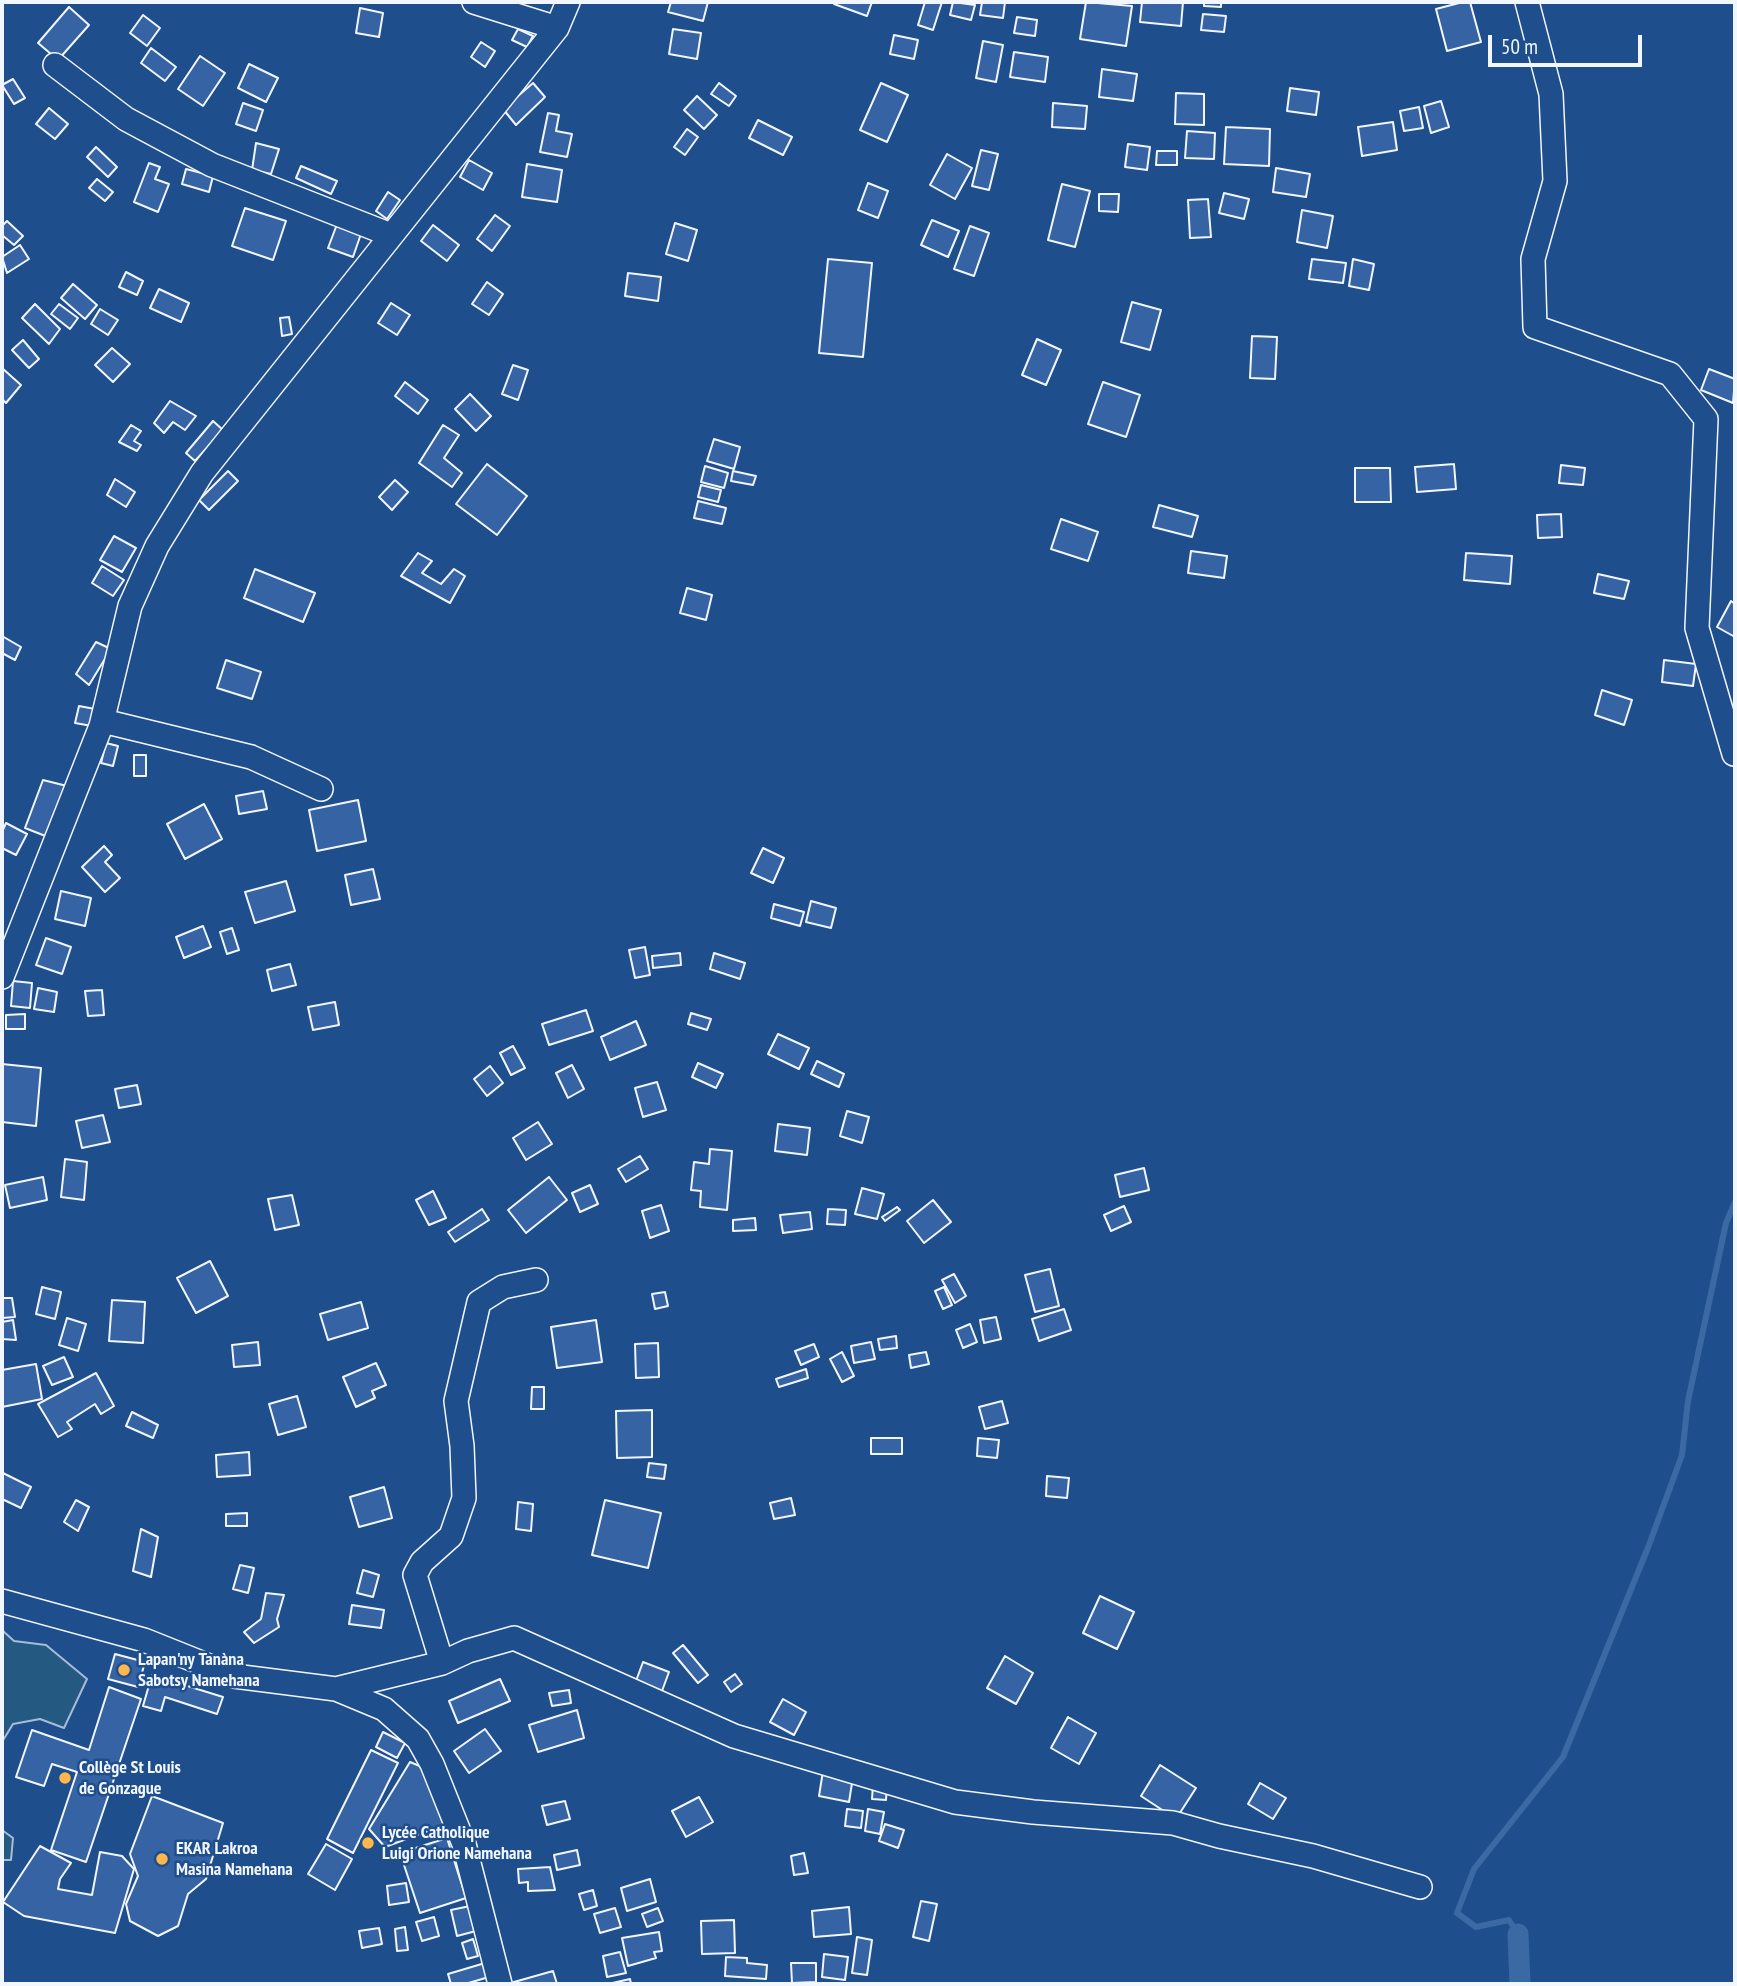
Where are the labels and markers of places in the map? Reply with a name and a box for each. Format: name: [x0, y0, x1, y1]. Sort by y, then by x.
place label: Lapan'ny Tanàna Sabotsy Namehana: [138, 1649, 260, 1692]
marker: Lapan'ny Tanàna Sabotsy Namehana: [116, 1662, 132, 1678]
place label: Collège St Louis de Gonzague: [79, 1757, 181, 1800]
marker: Collège St Louis de Gonzague: [57, 1770, 73, 1786]
place label: Lycée Catholique Luigi Orione Namehana: [382, 1822, 532, 1864]
marker: Lycée Catholique Luigi Orione Namehana: [360, 1835, 376, 1851]
place label: EKAR Lakroa Masina Namehana: [176, 1838, 293, 1881]
marker: EKAR Lakroa Masina Namehana: [154, 1851, 170, 1867]

